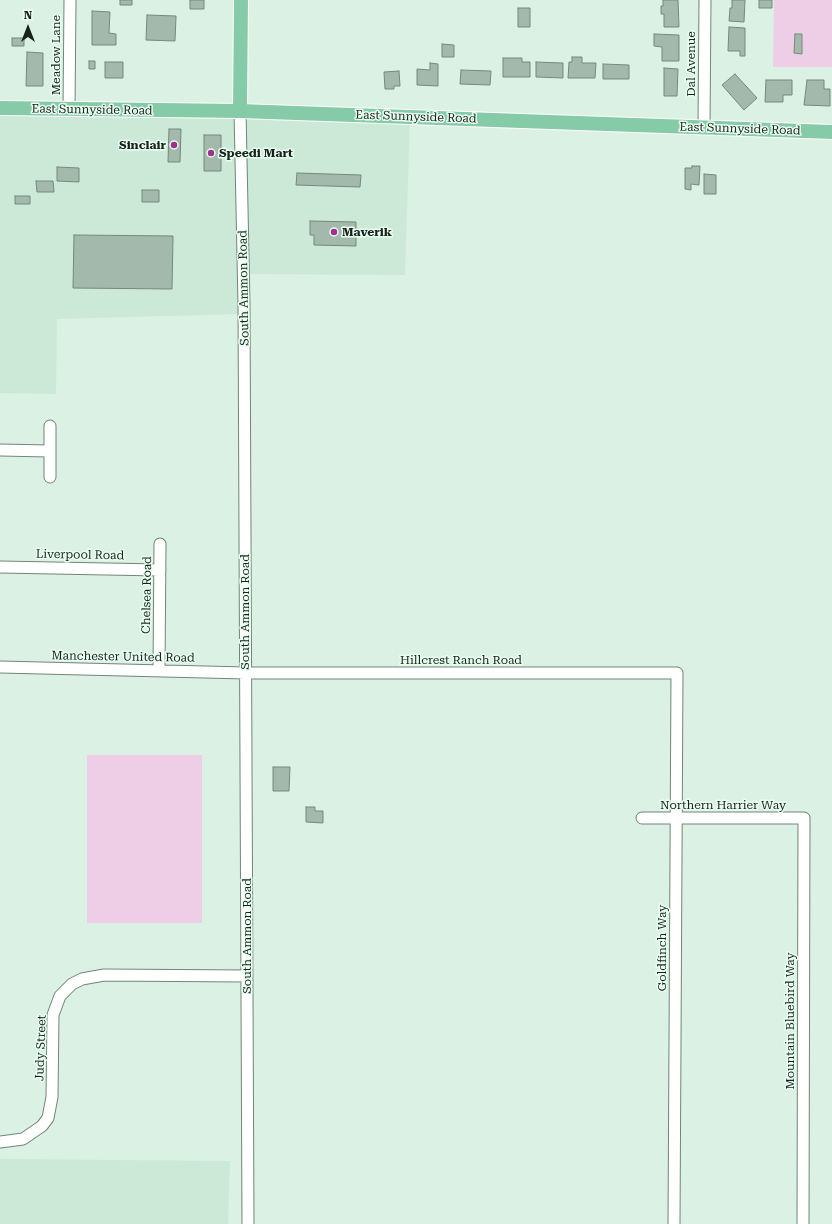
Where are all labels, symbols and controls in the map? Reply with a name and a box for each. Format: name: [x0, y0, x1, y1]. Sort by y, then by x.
north arrow: [8, 8, 48, 48]
text: N: [24, 9, 32, 22]
street label: Meadow Lane: [49, 15, 63, 95]
street label: Dal Avenue: [684, 31, 698, 97]
street label: East Sunnyside Road: [31, 102, 153, 118]
street label: East Sunnyside Road: [355, 108, 477, 126]
street label: East Sunnyside Road: [679, 120, 801, 138]
place label: Sinclair: [119, 138, 166, 152]
marker: Sinclair: [169, 140, 179, 150]
place label: Speedi Mart: [219, 146, 293, 160]
marker: Speedi Mart: [206, 148, 216, 158]
place label: Maverik: [342, 225, 392, 239]
marker: Maverik: [329, 227, 339, 237]
street label: South Ammon Road: [236, 230, 252, 346]
street label: Liverpool Road: [36, 547, 124, 563]
street label: South Ammon Road: [238, 554, 252, 670]
street label: Chelsea Road: [139, 556, 155, 634]
street label: Manchester United Road: [51, 649, 195, 665]
street label: Hillcrest Ranch Road: [400, 653, 522, 667]
street label: Northern Harrier Way: [660, 798, 786, 812]
street label: South Ammon Road: [240, 878, 254, 994]
street label: Goldfinch Way: [655, 905, 669, 991]
street label: Mountain Bluebird Way: [783, 952, 797, 1090]
street label: Judy Street: [33, 1015, 49, 1081]

